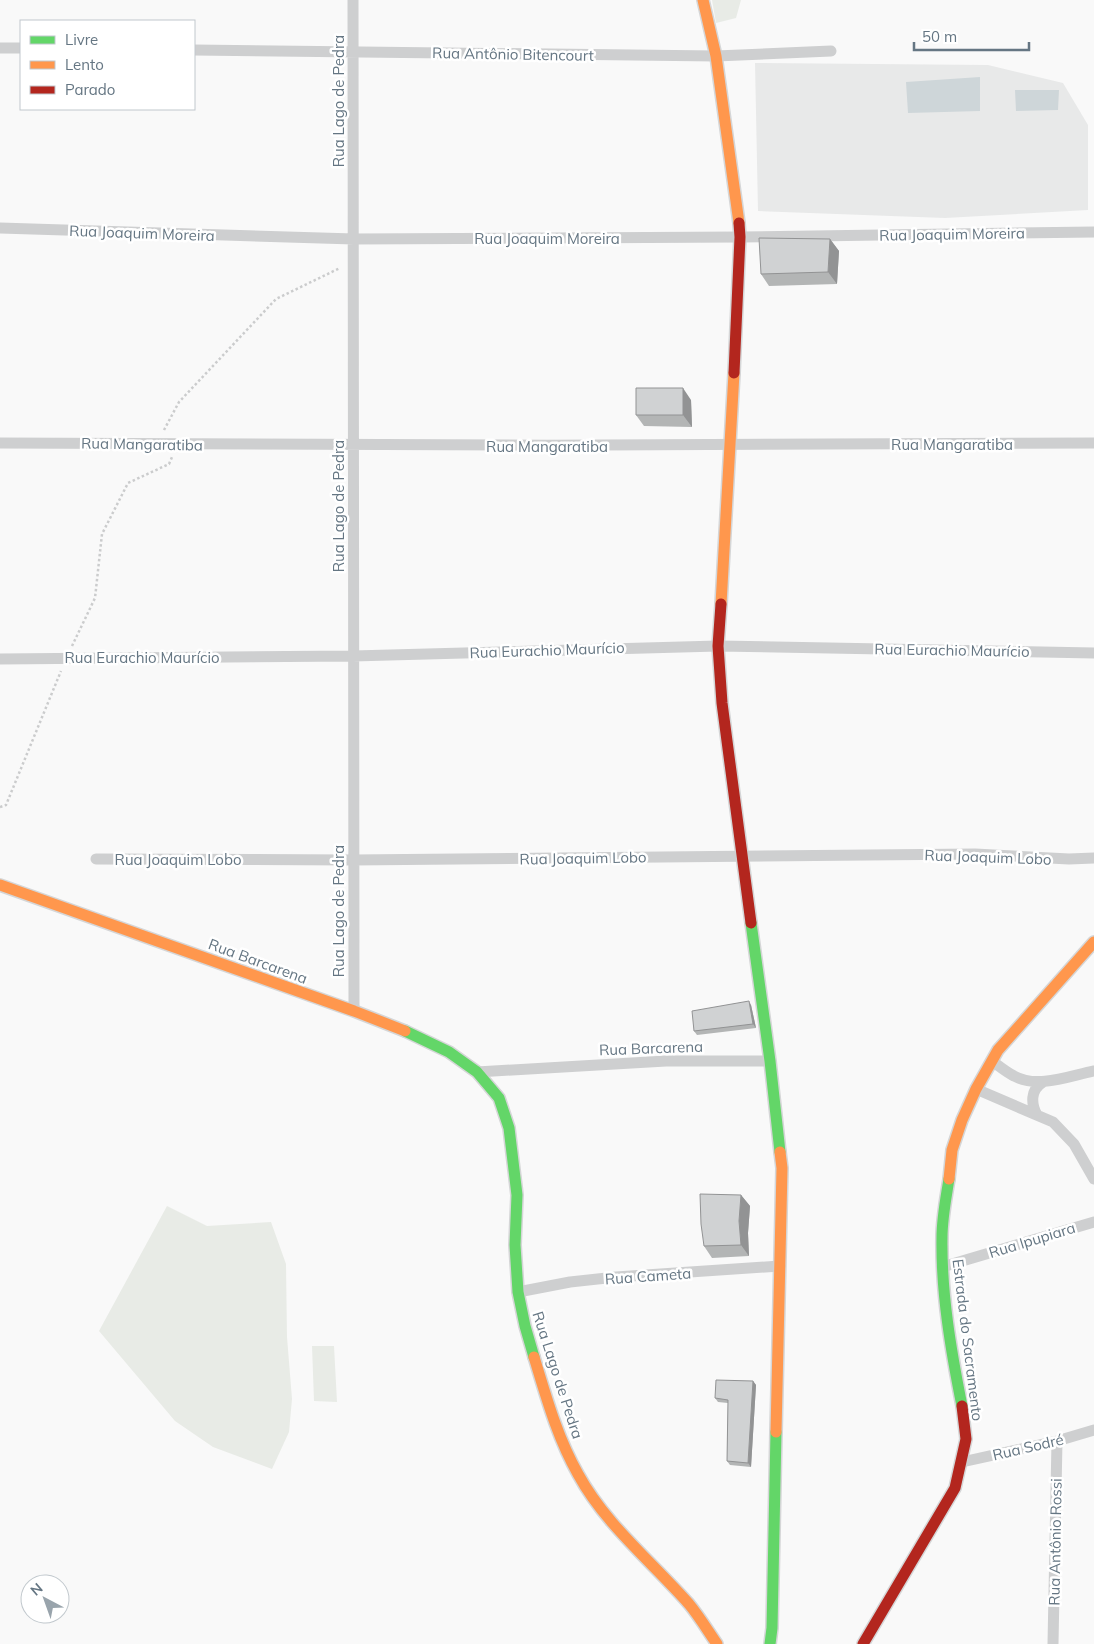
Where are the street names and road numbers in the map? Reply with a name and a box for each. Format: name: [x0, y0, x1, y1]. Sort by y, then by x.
street label: Rua Lago de Pedra: [329, 35, 348, 167]
street label: Rua Antônio Bitencourt: [432, 43, 594, 65]
street label: Rua Joaquim Moreira: [69, 221, 215, 245]
street label: Rua Joaquim Moreira: [879, 223, 1025, 245]
street label: Rua Joaquim Moreira: [474, 229, 620, 248]
street label: Rua Mangaratiba: [81, 433, 203, 455]
street label: Rua Mangaratiba: [891, 435, 1013, 454]
street label: Rua Mangaratiba: [486, 437, 608, 456]
street label: Rua Lago de Pedra: [329, 440, 348, 572]
street label: Rua Eurachio Maurício: [469, 638, 625, 662]
street label: Rua Eurachio Maurício: [874, 639, 1030, 661]
street label: Rua Eurachio Maurício: [64, 648, 220, 667]
street label: Rua Lago de Pedra: [329, 845, 348, 977]
street label: Rua Joaquim Lobo: [924, 845, 1052, 869]
street label: Rua Joaquim Lobo: [519, 847, 647, 869]
street label: Rua Joaquim Lobo: [115, 850, 242, 869]
street label: Rua Barcarena: [206, 934, 310, 988]
street label: Rua Barcarena: [599, 1037, 703, 1059]
street label: Rua Ipupiara: [986, 1218, 1078, 1262]
street label: Estrada do Sacramento: [949, 1258, 987, 1422]
street label: Rua Cameta: [604, 1264, 692, 1288]
street label: Rua Lago de Pedra: [528, 1309, 588, 1441]
street label: Rua Sodré: [991, 1430, 1065, 1464]
street label: Rua Antônio Rossi: [1044, 1478, 1066, 1606]

